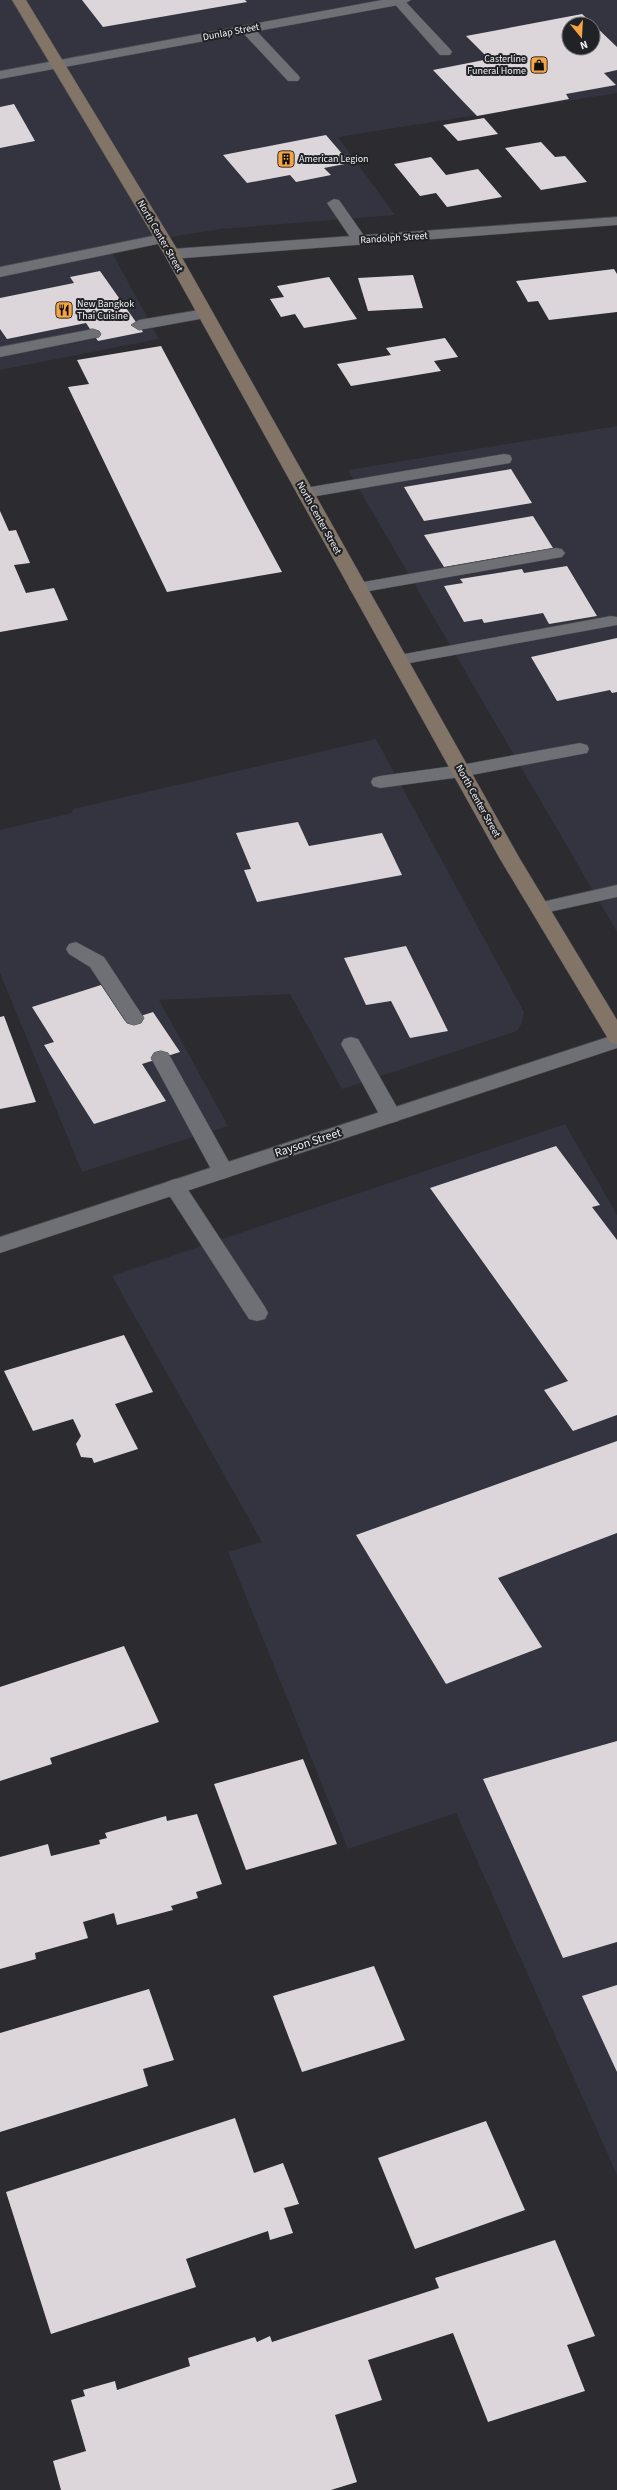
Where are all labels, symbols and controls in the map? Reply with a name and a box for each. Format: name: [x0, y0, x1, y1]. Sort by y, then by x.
north arrow: [561, 16, 601, 56]
street label: Dunlap Street: [202, 20, 261, 44]
text: N: [578, 37, 590, 53]
place label: Casterline Funeral Home: [467, 52, 526, 78]
shop icon: Casterline Funeral Home: [529, 55, 549, 75]
building icon: American Legion: [276, 149, 296, 169]
place label: American Legion: [299, 152, 369, 166]
street label: North Center Street: [134, 197, 187, 275]
street label: Randolph Street: [360, 229, 429, 247]
place label: New Bangkok Thai Cuisine: [77, 297, 134, 323]
restaurant icon: New Bangkok Thai Cuisine: [54, 300, 74, 320]
street label: North Center Street: [293, 479, 345, 557]
street label: North Center Street: [452, 762, 504, 840]
street label: Rayson Street: [273, 1124, 343, 1162]

